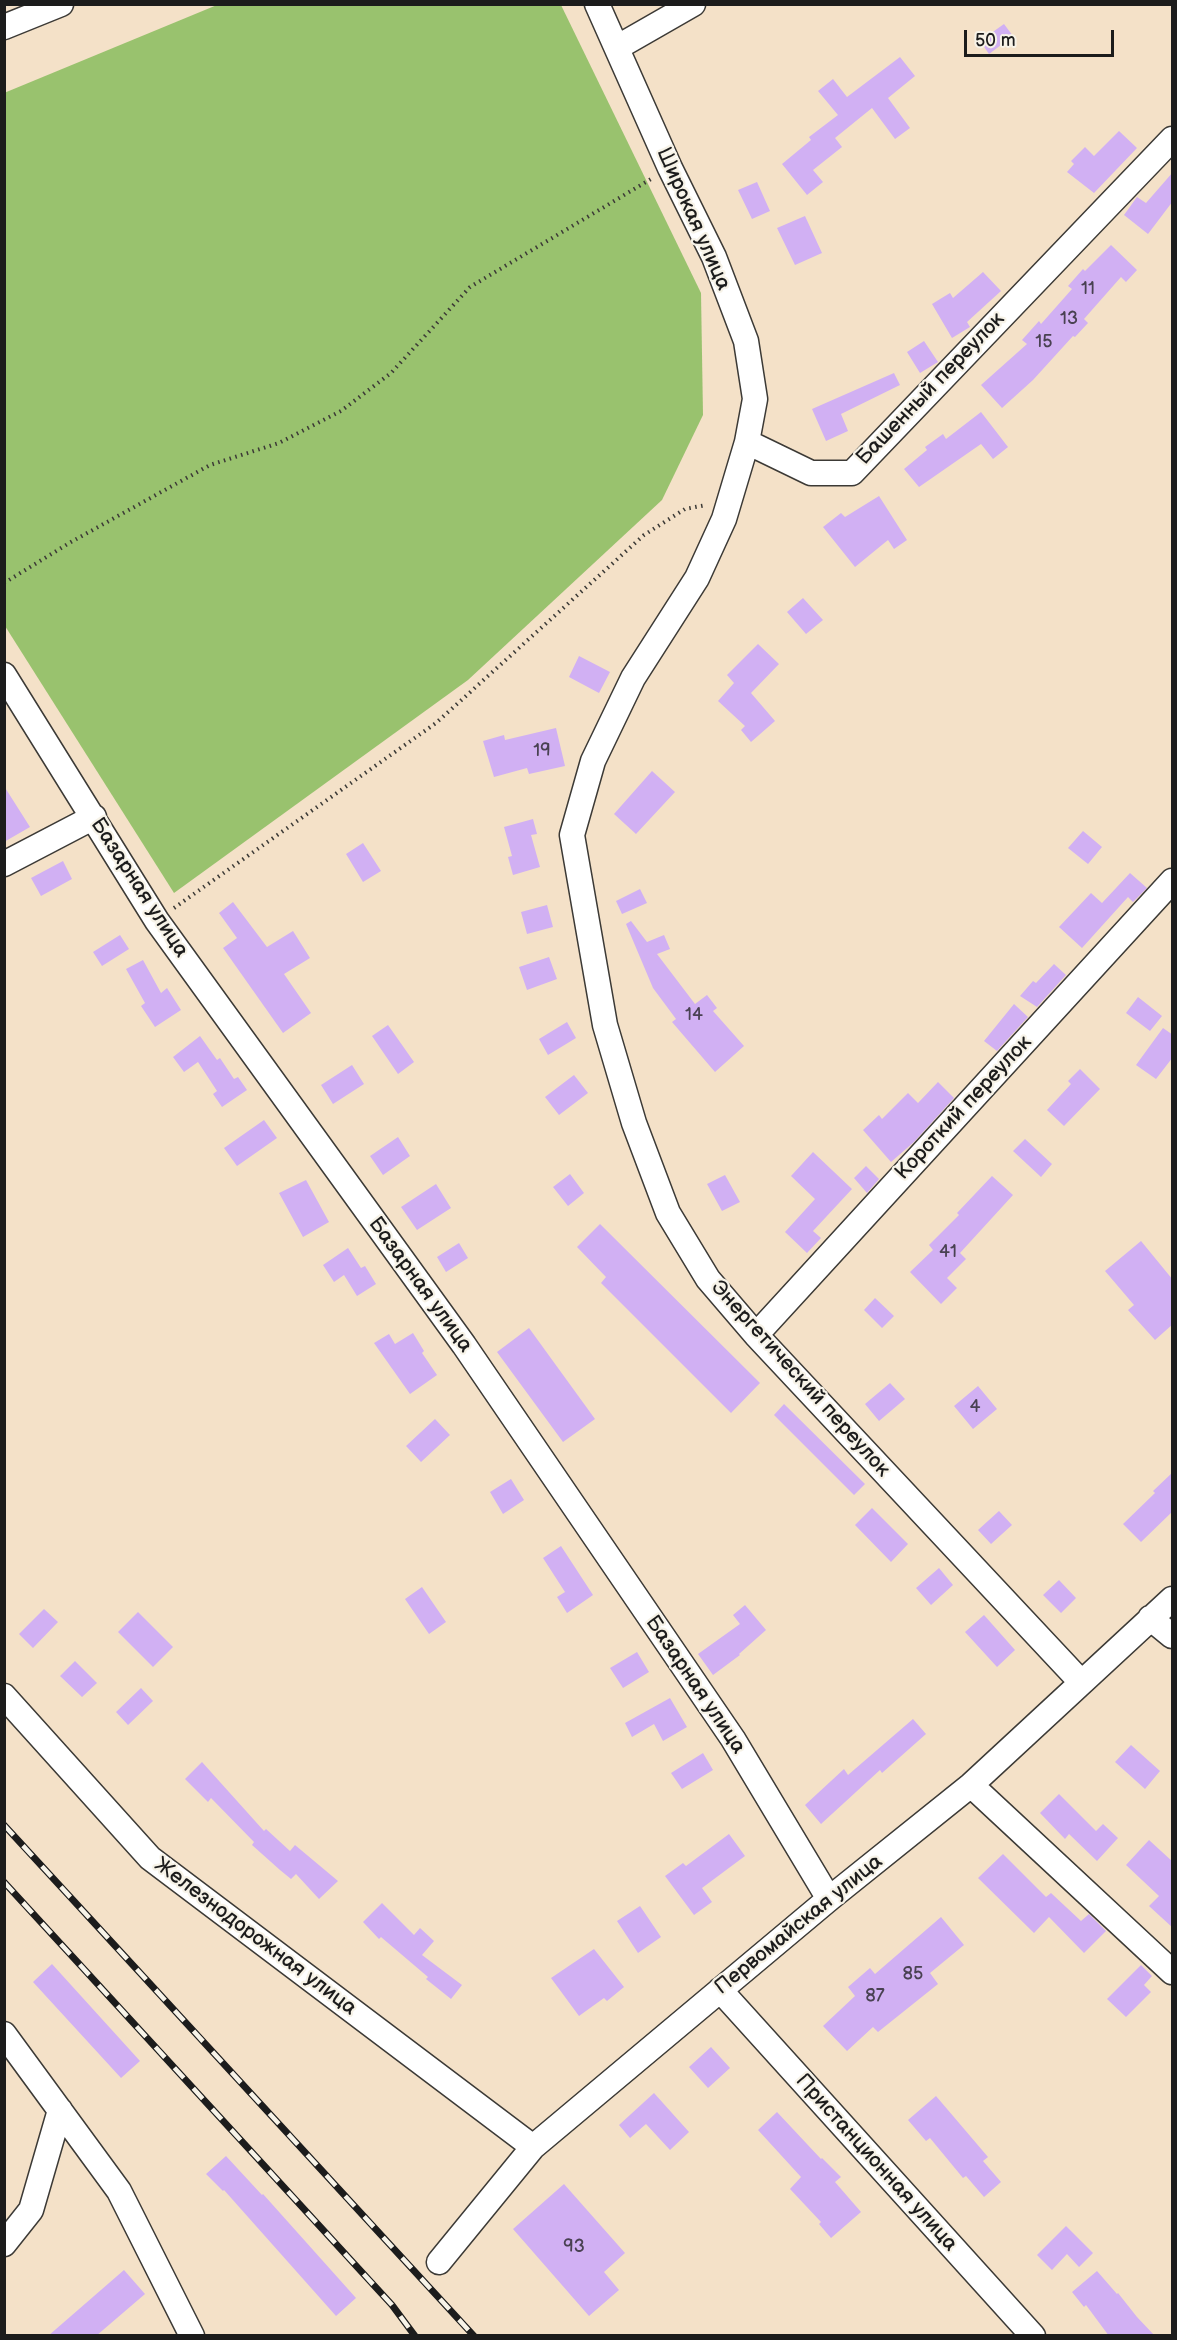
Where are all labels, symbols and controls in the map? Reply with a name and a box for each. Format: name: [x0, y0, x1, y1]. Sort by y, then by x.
scale bar: [967, 18, 1117, 56]
text: 50 m: [975, 30, 1016, 51]
street label: Широкая улица: [650, 144, 736, 294]
house number: 11: [1081, 278, 1095, 300]
street label: Башенный переулок: [852, 307, 1010, 471]
house number: 13: [1060, 308, 1078, 330]
house number: 15: [1035, 331, 1053, 353]
house number: 19: [533, 740, 551, 762]
street label: Базарная улица: [85, 814, 193, 962]
house number: 14: [685, 1004, 703, 1026]
street label: Короткий переулок: [891, 1031, 1037, 1185]
street label: Базарная улица: [362, 1212, 478, 1358]
house number: 41: [939, 1241, 957, 1263]
street label: Энергетический переулок: [705, 1276, 895, 1482]
house number: 4: [970, 1396, 980, 1418]
street label: Базарная улица: [640, 1611, 750, 1759]
street label: Первомайская улица: [710, 1850, 888, 2000]
street label: Железнодорожная улица: [149, 1853, 361, 2021]
house number: 85: [903, 1963, 923, 1985]
house number: 87: [865, 1985, 885, 2007]
street label: Пристанционная улица: [790, 2069, 962, 2257]
house number: 93: [563, 2236, 585, 2258]

